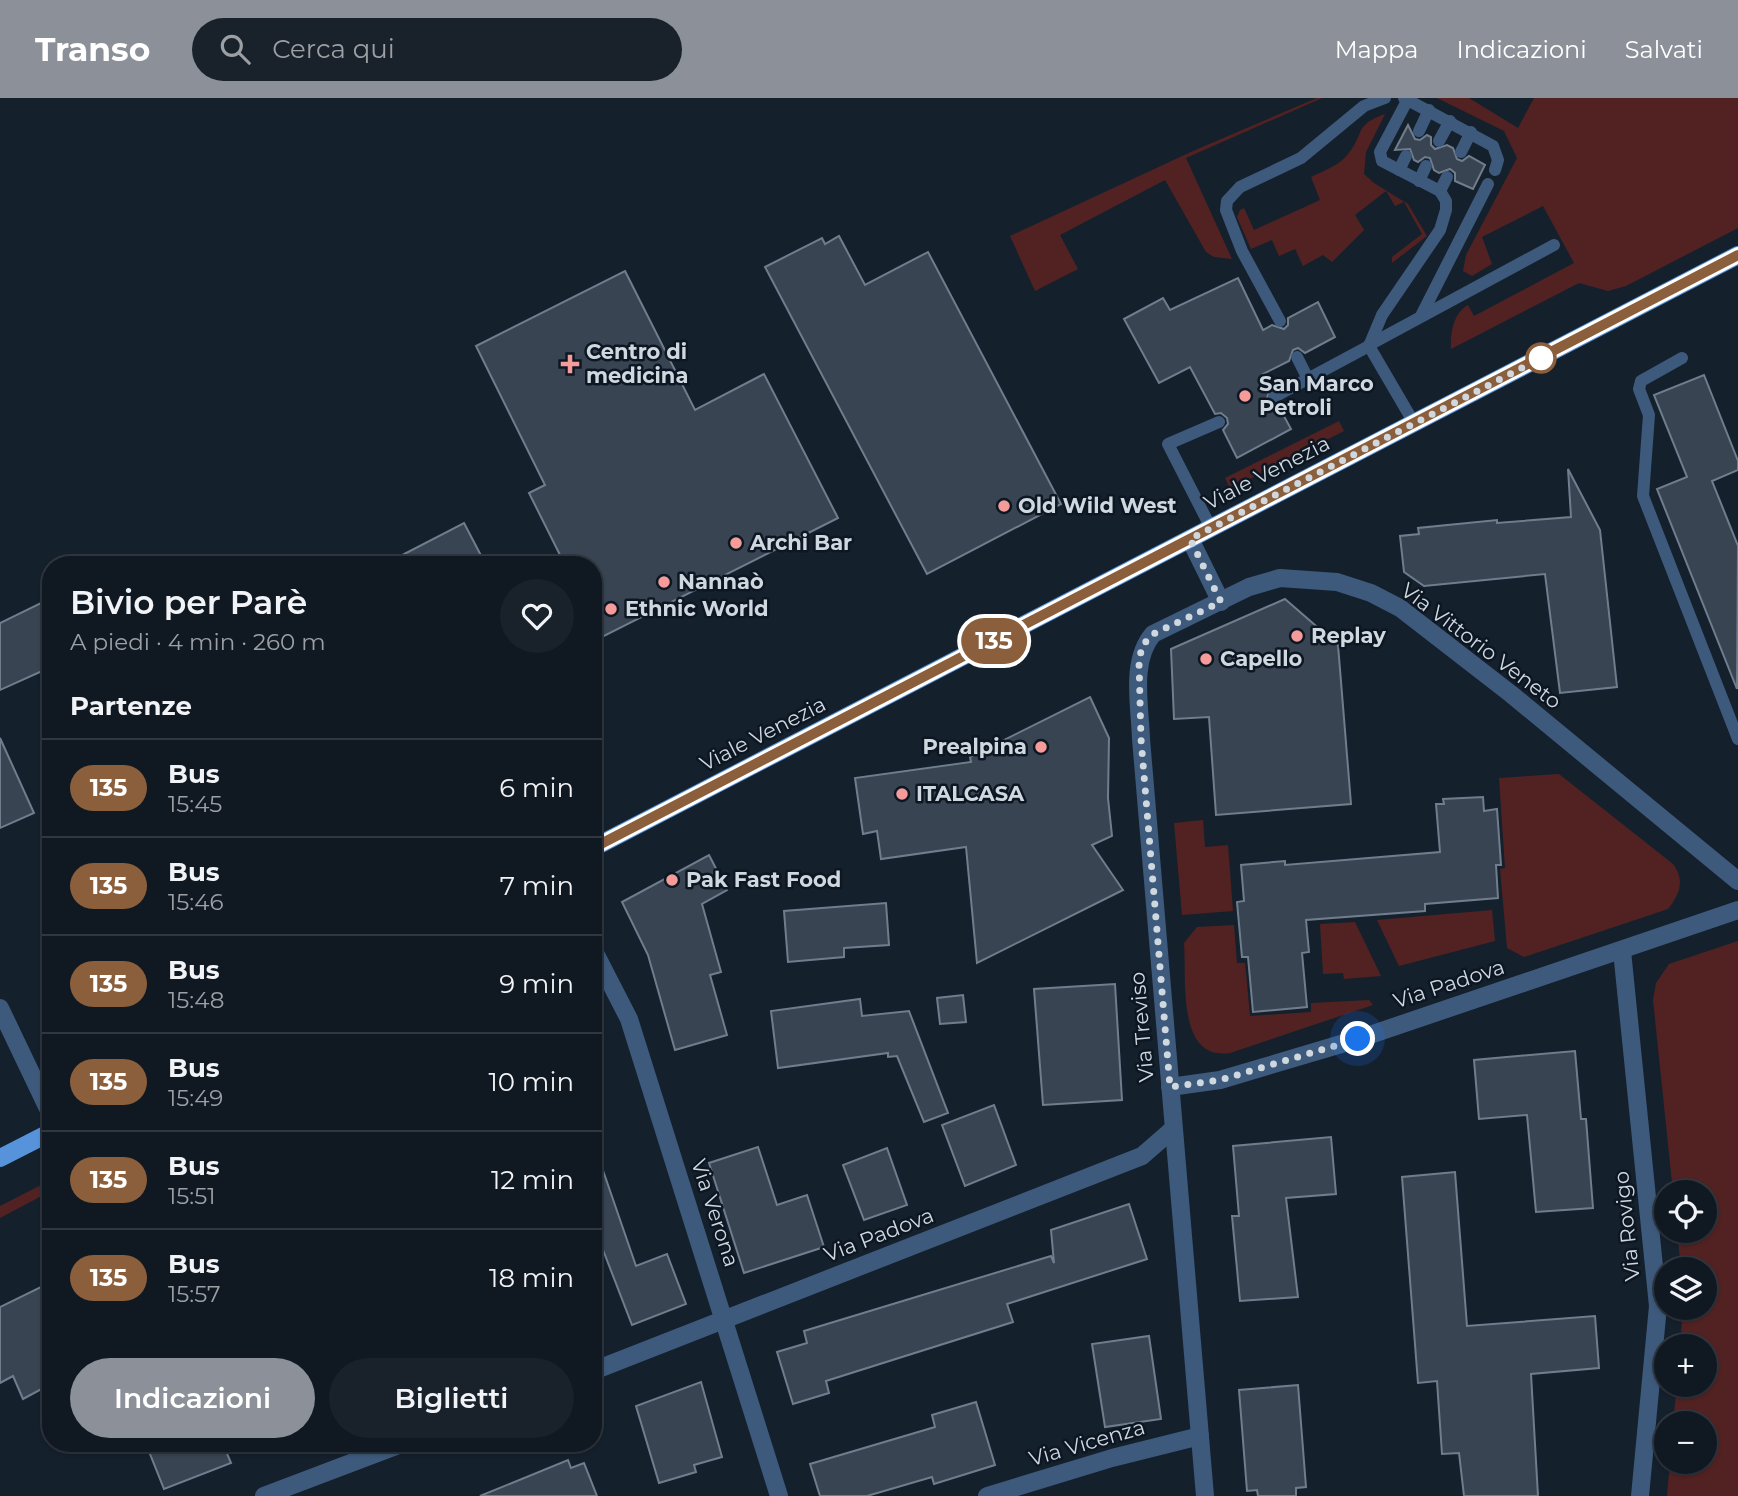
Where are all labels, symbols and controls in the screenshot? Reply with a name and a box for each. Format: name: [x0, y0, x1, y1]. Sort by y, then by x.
search box: [192, 18, 682, 81]
text: Transo: [35, 29, 150, 69]
icon: search: [216, 30, 254, 68]
text: Cerca qui: [272, 33, 395, 65]
text: Mappa: [1335, 35, 1418, 64]
text: Indicazioni: [1456, 35, 1587, 64]
text: Salvati: [1625, 35, 1703, 64]
place label: Centro di medicina: [586, 339, 688, 388]
unlabelled marker: [1526, 343, 1556, 373]
marker: Centro di medicina: [560, 354, 580, 374]
place label: San Marco Petroli: [1259, 371, 1374, 420]
marker: San Marco Petroli: [1237, 388, 1253, 404]
street label: Viale Venezia: [1200, 430, 1334, 515]
place label: Old Wild West: [1018, 493, 1177, 518]
marker: Old Wild West: [996, 498, 1012, 514]
place label: Archi Bar: [749, 530, 852, 555]
marker: Archi Bar: [728, 535, 744, 551]
place label: Nannaò: [678, 569, 764, 594]
marker: Nannaò: [656, 574, 672, 590]
street label: Via Vittorio Veneto: [1396, 577, 1566, 714]
button: heart: [500, 579, 574, 653]
text: Bivio per Parè: [70, 582, 307, 622]
place label: Ethnic World: [625, 596, 769, 621]
marker: Ethnic World: [603, 601, 619, 617]
line badge: 135: [954, 618, 1034, 664]
place label: Replay: [1311, 623, 1386, 648]
text: 135: [975, 626, 1013, 655]
text: A piedi · 4 min · 260 m: [70, 628, 326, 656]
marker: Replay: [1289, 628, 1305, 644]
place label: Capello: [1220, 646, 1302, 671]
marker: Capello: [1198, 651, 1214, 667]
text: Partenze: [70, 690, 192, 722]
street label: Viale Venezia: [696, 691, 830, 776]
place label: Prealpina: [922, 734, 1027, 759]
marker: Prealpina: [1033, 739, 1049, 755]
text: Bus: [168, 758, 220, 790]
text: 6 min: [499, 772, 574, 804]
text: 135: [90, 773, 127, 802]
place label: ITALCASA: [916, 781, 1025, 806]
marker: ITALCASA: [894, 786, 910, 802]
text: 15:45: [168, 790, 222, 818]
text: Bus: [168, 856, 220, 888]
place label: Pak Fast Food: [686, 867, 841, 892]
text: 7 min: [500, 870, 574, 902]
text: 135: [90, 871, 127, 900]
marker: Pak Fast Food: [664, 872, 680, 888]
text: 15:46: [168, 888, 223, 916]
text: Bus: [168, 954, 220, 986]
street label: Via Padova: [1390, 954, 1508, 1013]
text: 9 min: [499, 968, 574, 1000]
text: 135: [90, 969, 127, 998]
street label: Via Treviso: [1124, 971, 1159, 1083]
text: 15:48: [168, 986, 224, 1014]
your location: [1340, 1021, 1375, 1056]
text: Bus: [168, 1052, 220, 1084]
text: 10 min: [488, 1066, 574, 1098]
text: 135: [90, 1067, 127, 1096]
text: 15:49: [168, 1084, 223, 1112]
text: Bus: [168, 1150, 220, 1182]
street label: Via Verona: [686, 1156, 745, 1270]
text: 12 min: [491, 1164, 574, 1196]
text: 135: [90, 1165, 127, 1194]
street label: Via Rovigo: [1608, 1170, 1645, 1282]
map controls: [1654, 1180, 1717, 1474]
button: locate: [1654, 1180, 1717, 1243]
text: 15:51: [168, 1182, 216, 1210]
street label: Via Padova: [820, 1202, 937, 1267]
text: Bus: [168, 1248, 220, 1280]
button: layers: [1654, 1257, 1717, 1320]
text: 18 min: [489, 1262, 574, 1294]
text: 135: [90, 1263, 127, 1292]
text: 15:57: [168, 1280, 220, 1308]
button: +: [1654, 1334, 1717, 1397]
button: Indicazioni: [70, 1358, 315, 1438]
button: Biglietti: [329, 1358, 574, 1438]
button: −: [1654, 1411, 1717, 1474]
street label: Via Vicenza: [1026, 1414, 1148, 1471]

